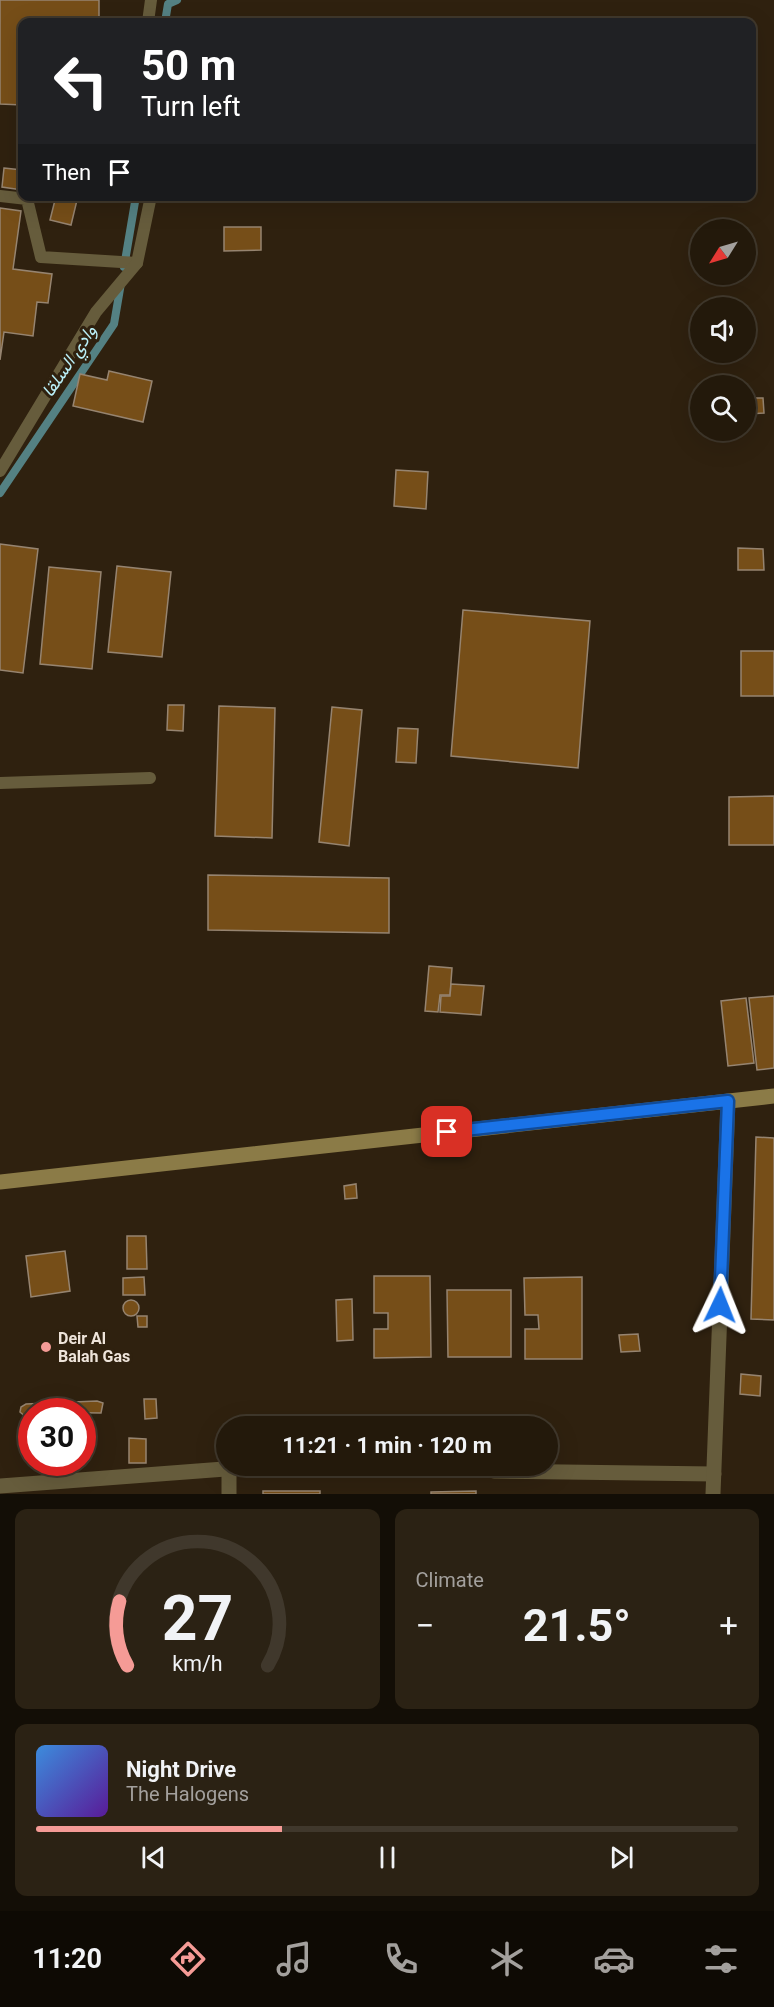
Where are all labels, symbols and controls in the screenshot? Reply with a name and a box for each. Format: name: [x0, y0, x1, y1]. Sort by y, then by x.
text: 50 m: [141, 41, 236, 90]
icon: left: [42, 42, 120, 120]
text: Turn left: [141, 91, 241, 123]
icon: arrive: [103, 156, 136, 189]
text: Then: [42, 160, 91, 185]
north arrow: [690, 219, 756, 285]
map controls: [690, 219, 756, 441]
button: sound: [690, 297, 756, 363]
water label: وادي السلقا: [37, 321, 104, 403]
button: search: [690, 375, 756, 441]
pin: [421, 1106, 472, 1157]
icon: arrive: [430, 1115, 463, 1148]
position arrow: [688, 1273, 752, 1337]
place label: Deir Al Balah Gas: [58, 1329, 130, 1366]
marker: Deir Al Balah Gas: [39, 1340, 53, 1354]
speed limit sign: 30: [18, 1398, 96, 1476]
text: 11:21 · 1 min · 120 m: [282, 1433, 492, 1458]
text: Climate: [416, 1568, 484, 1592]
text: 27: [161, 1582, 233, 1655]
text: 21.5°: [523, 1599, 631, 1652]
text: −: [416, 1606, 434, 1645]
text: +: [719, 1606, 738, 1645]
text: km/h: [172, 1651, 222, 1676]
text: Night Drive: [126, 1757, 236, 1782]
text: The Halogens: [126, 1782, 249, 1806]
icon: previous: [137, 1841, 170, 1874]
icon: pause: [371, 1841, 404, 1874]
icon: next: [605, 1841, 638, 1874]
icon: directions: [167, 1938, 209, 1980]
icon: music: [273, 1938, 315, 1980]
icon: phone: [380, 1938, 422, 1980]
icon: climate: [486, 1938, 528, 1980]
icon: car: [593, 1938, 635, 1980]
icon: filters: [700, 1938, 742, 1980]
text: 11:20: [32, 1943, 102, 1975]

